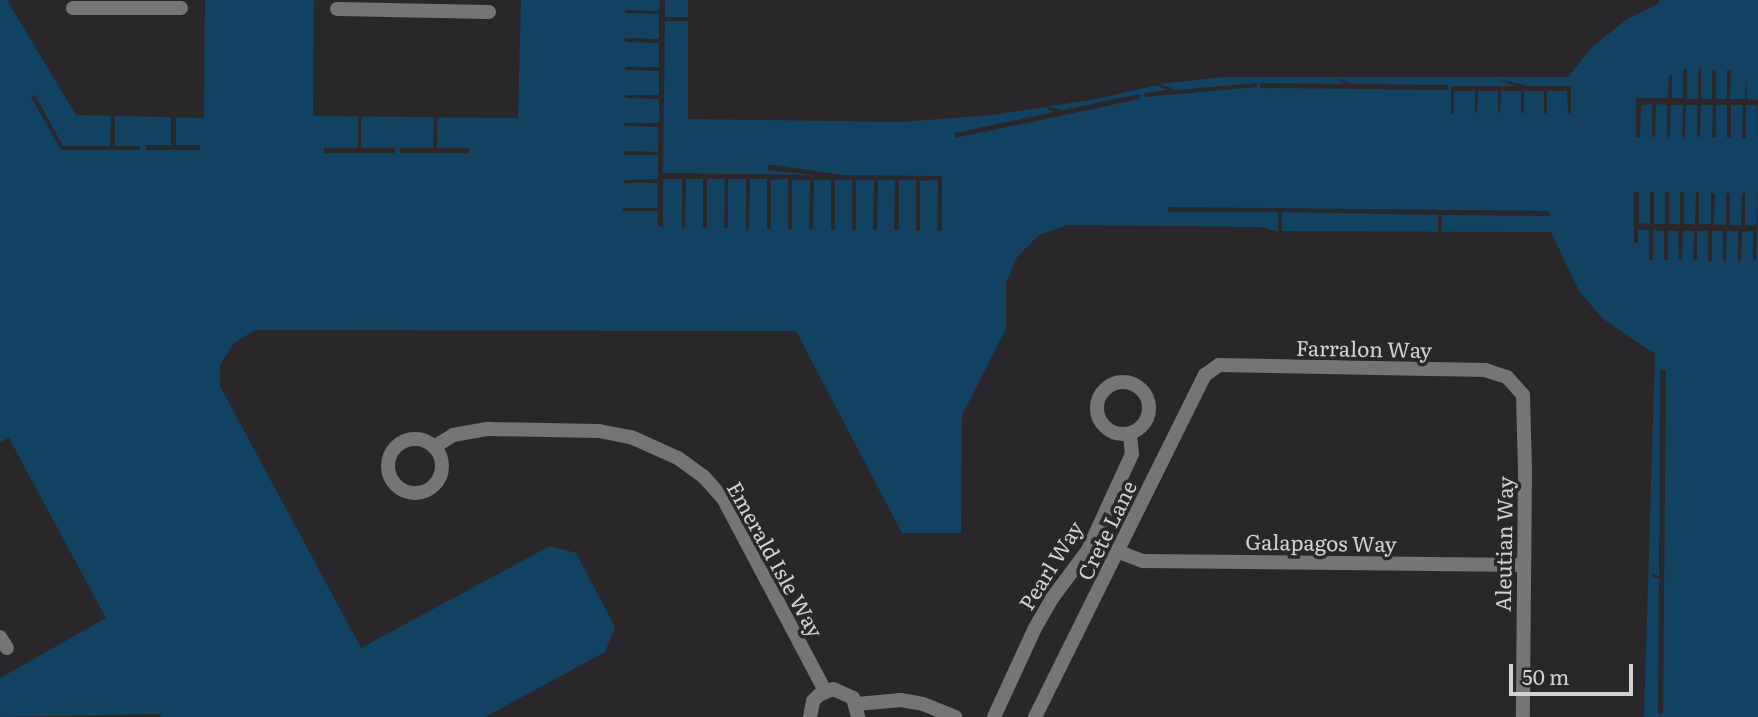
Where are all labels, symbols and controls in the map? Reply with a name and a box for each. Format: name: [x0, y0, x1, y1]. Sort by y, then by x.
street label: Farralon Way: [1296, 334, 1432, 362]
street label: Crete Lane: [1071, 476, 1141, 584]
street label: Aleutian Way: [1489, 476, 1517, 612]
street label: Emerald Isle Way: [723, 477, 829, 641]
street label: Pearl Way: [1013, 516, 1087, 614]
street label: Galapagos Way: [1245, 528, 1397, 556]
scale bar: [1513, 650, 1637, 694]
text: 50 m: [1522, 660, 1569, 691]

